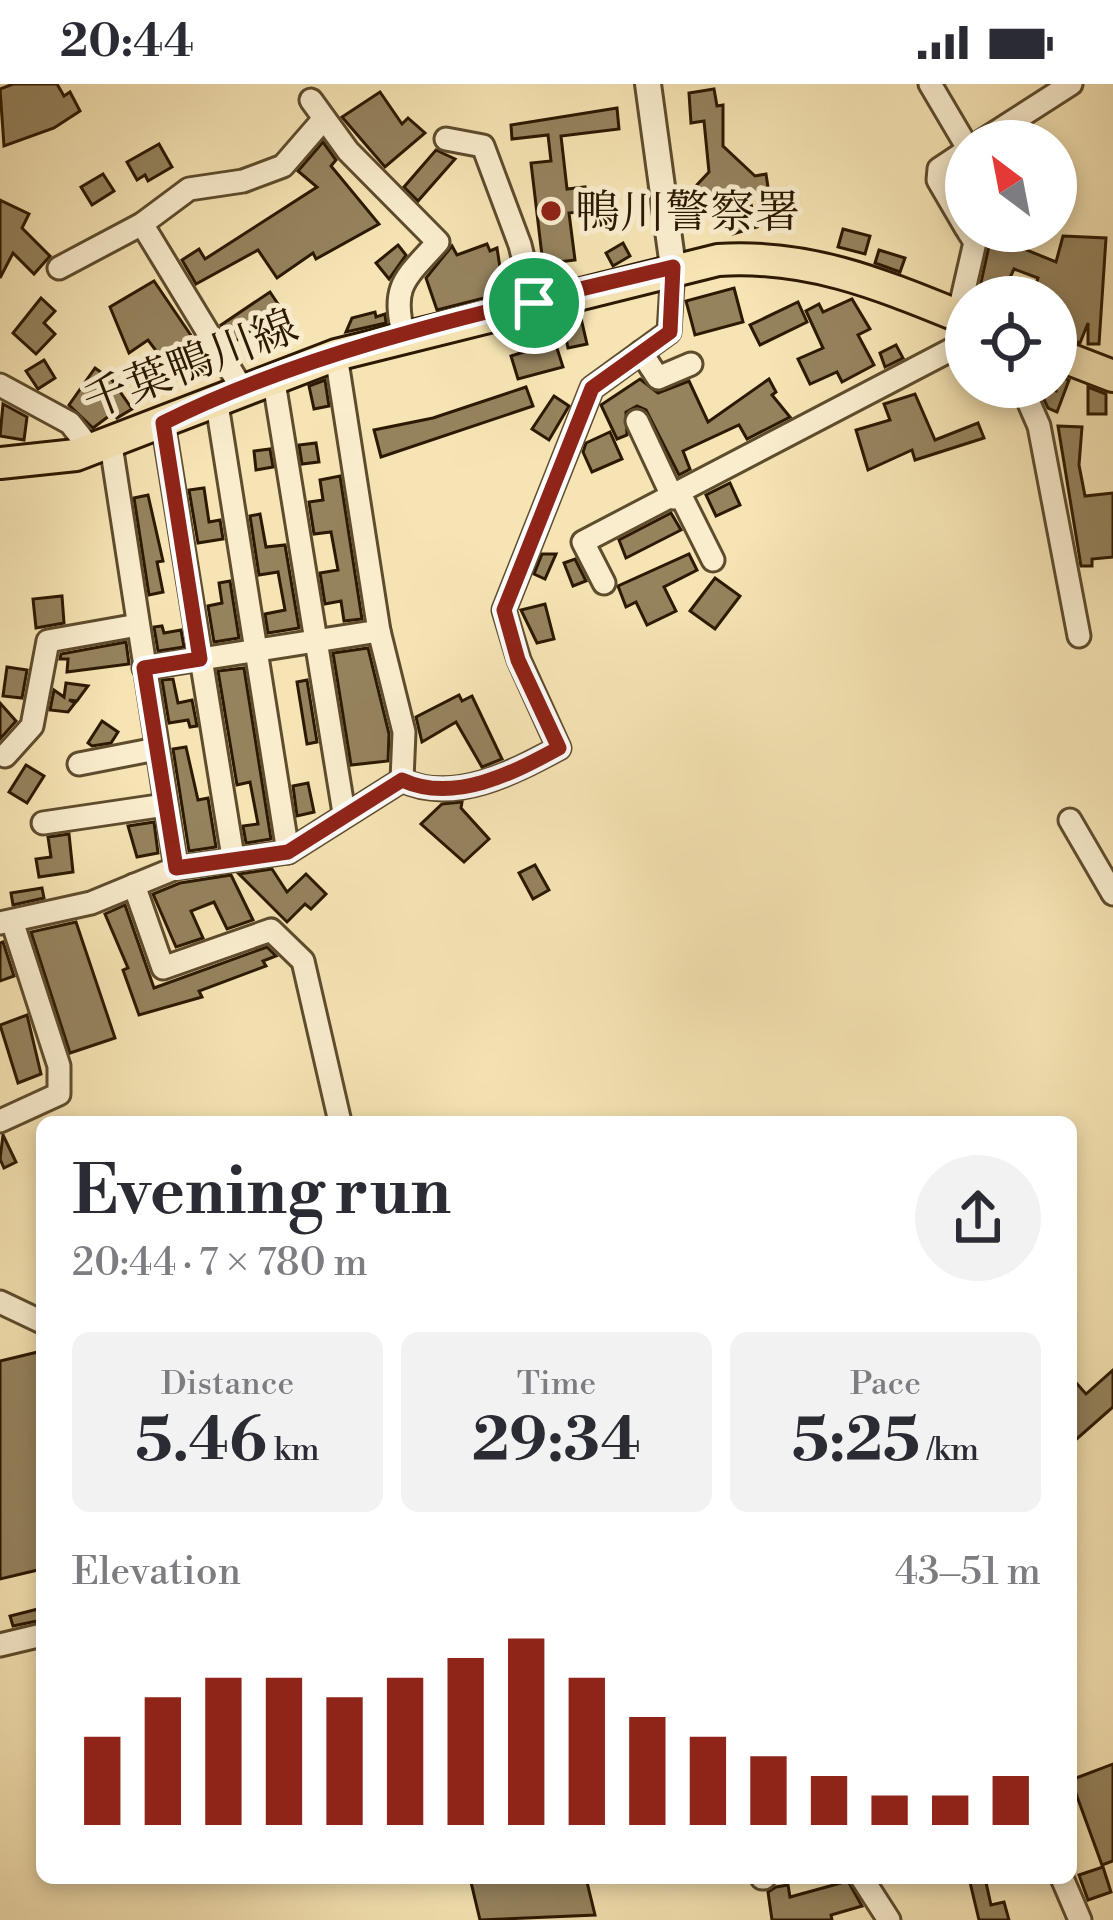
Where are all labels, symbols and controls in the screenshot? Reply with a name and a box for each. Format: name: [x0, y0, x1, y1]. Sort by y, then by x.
text: 20:44: [60, 14, 194, 71]
north arrow: [945, 120, 1077, 252]
map controls: [945, 120, 1077, 408]
place label: 鴨川警察署: [575, 185, 800, 242]
marker: 鴨川警察署: [538, 198, 564, 224]
pin: [483, 252, 585, 354]
icon: arrive: [501, 270, 567, 336]
button: locate: [945, 276, 1077, 408]
street label: 千葉鴨川線: [76, 298, 306, 432]
text: Evening run: [72, 1152, 451, 1235]
button: share: [915, 1155, 1041, 1281]
text: 20:44 · 7 × 780 m: [72, 1239, 368, 1288]
text: Distance: [161, 1364, 294, 1405]
text: Time: [517, 1364, 596, 1405]
text: Pace: [850, 1364, 921, 1405]
text: 5.46: [135, 1405, 267, 1480]
text: 29:34: [472, 1405, 641, 1480]
text: 5:25: [792, 1405, 920, 1480]
text: km: [267, 1430, 320, 1471]
text: /km: [920, 1430, 979, 1471]
text: Elevation: [72, 1548, 241, 1597]
text: 43–51 m: [895, 1548, 1041, 1597]

